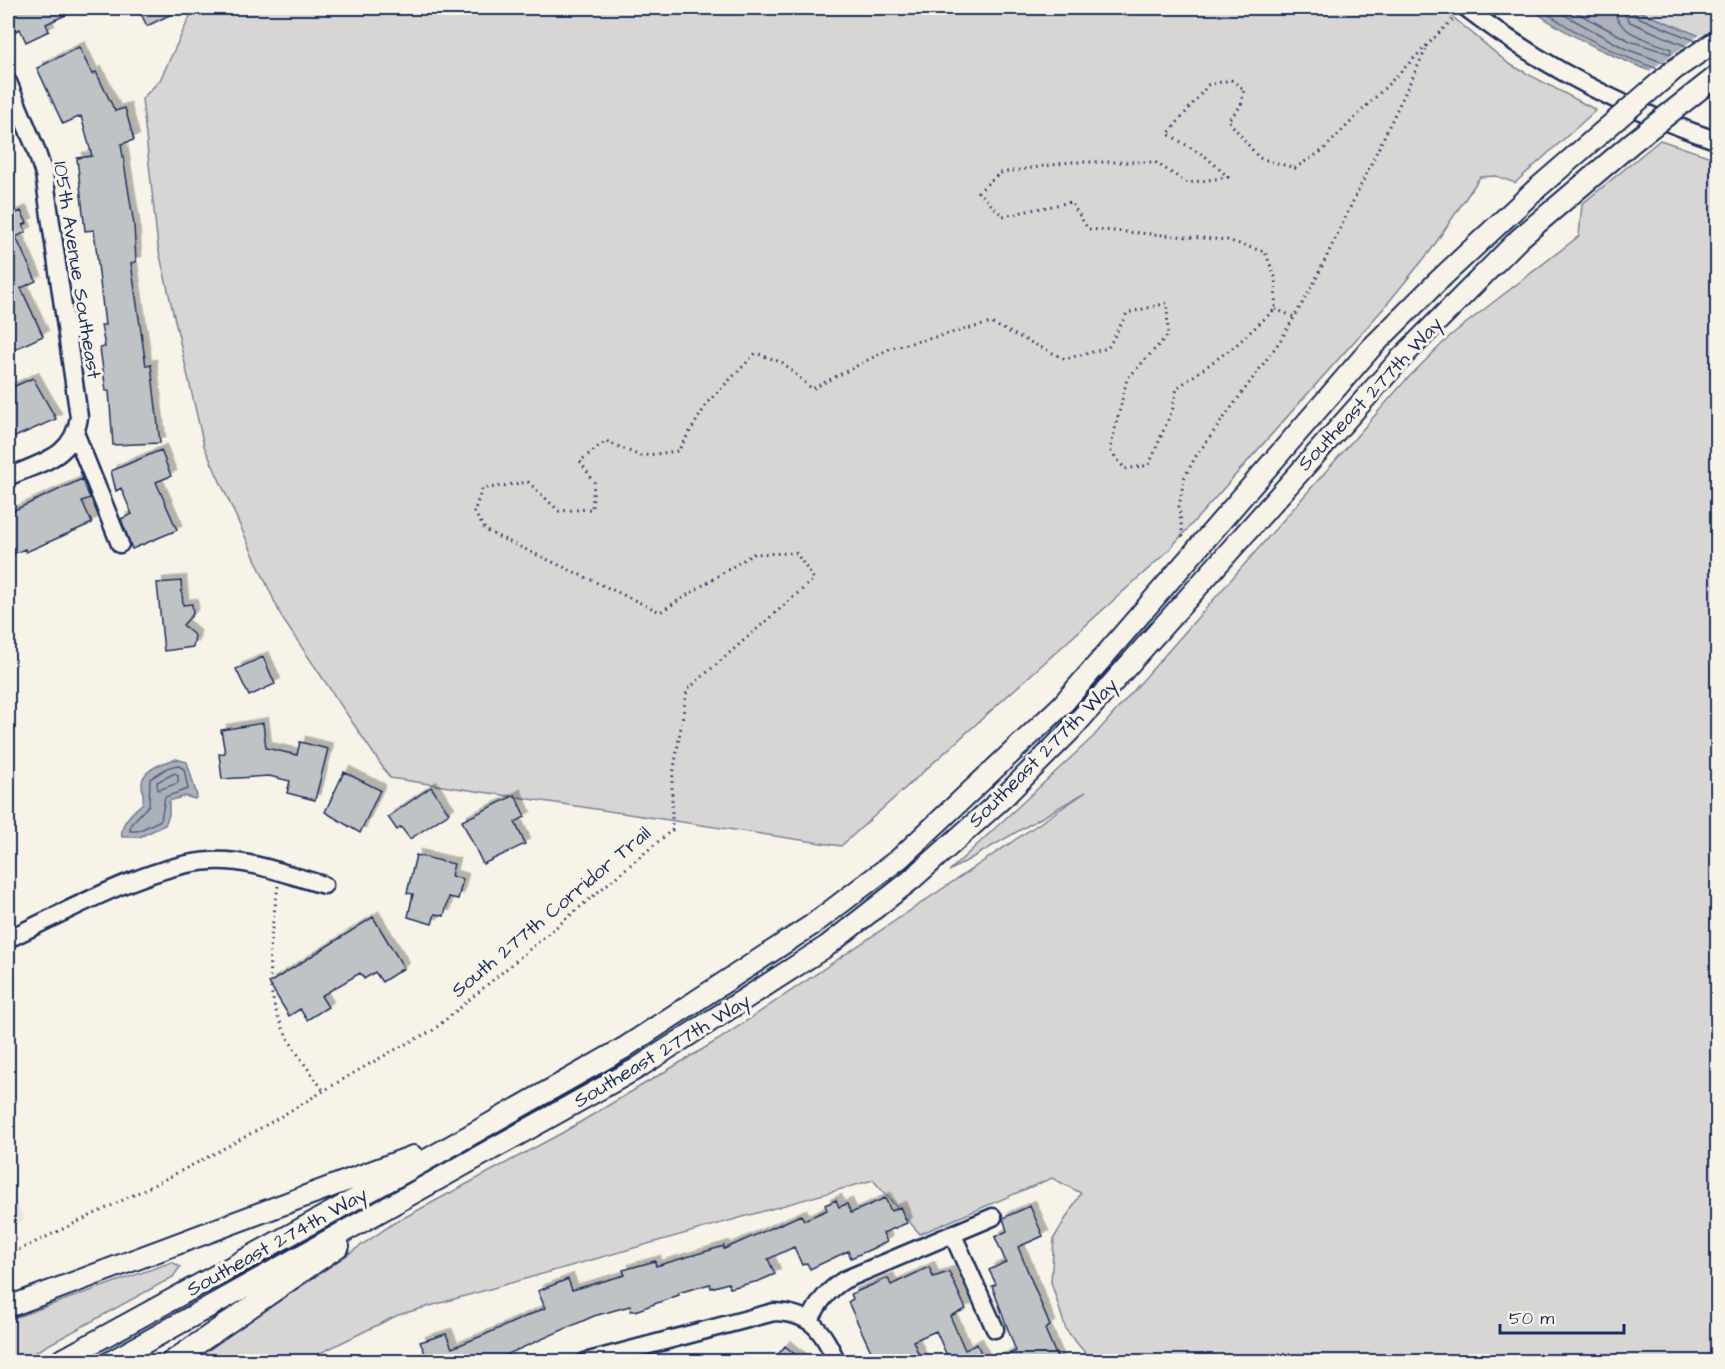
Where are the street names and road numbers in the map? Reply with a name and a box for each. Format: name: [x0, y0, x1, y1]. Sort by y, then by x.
street label: 105th Avenue Southeast: [46, 159, 108, 381]
street label: Southeast 277th Way: [1291, 311, 1450, 478]
street label: Southeast 277th Way: [962, 672, 1125, 835]
street label: South 277th Corridor Trail: [445, 820, 657, 1004]
street label: Southeast 277th Way: [568, 987, 756, 1116]
street label: Southeast 274th Way: [182, 1181, 373, 1304]

